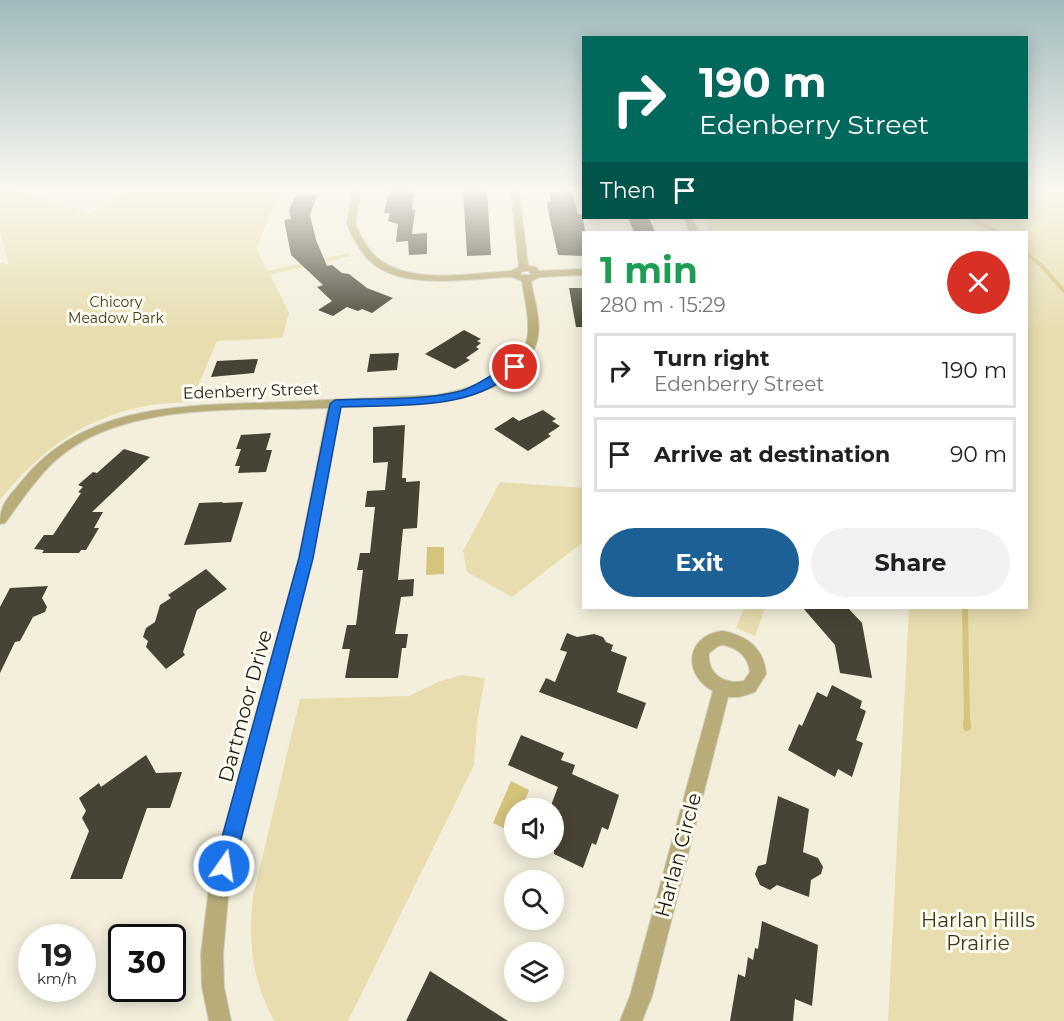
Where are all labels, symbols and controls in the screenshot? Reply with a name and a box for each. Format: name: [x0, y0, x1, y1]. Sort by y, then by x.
text: 190 m: [699, 56, 827, 108]
icon: right: [600, 60, 678, 138]
text: Edenberry Street: [699, 108, 929, 141]
icon: arrive: [668, 174, 701, 207]
text: Then: [600, 177, 656, 204]
text: 1 min: [600, 248, 698, 292]
button: close: [947, 251, 1010, 314]
park label: Chicory Meadow Park: [68, 293, 165, 327]
text: 280 m · 15:29: [600, 293, 726, 317]
pin: [489, 341, 540, 392]
text: Turn right: [654, 345, 769, 372]
icon: arrive: [498, 350, 531, 383]
icon: right: [603, 354, 636, 387]
text: 190 m: [942, 357, 1007, 384]
text: Edenberry Street: [654, 372, 824, 396]
street label: Edenberry Street: [183, 379, 320, 403]
icon: arrive: [603, 438, 636, 471]
text: Arrive at destination: [654, 441, 890, 468]
text: 90 m: [950, 441, 1007, 468]
button: Exit: [600, 528, 799, 597]
button: Share: [811, 528, 1010, 597]
street label: Dartmoor Drive: [213, 627, 277, 785]
street label: Harlan Circle: [650, 790, 706, 920]
map controls: [504, 798, 564, 1002]
button: sound: [504, 798, 564, 858]
position arrow: [192, 834, 256, 898]
button: search: [504, 870, 564, 930]
park label: Harlan Hills Prairie: [921, 908, 1035, 955]
speed limit sign: 30: [108, 924, 186, 1002]
text: 19: [42, 937, 72, 974]
button: layers: [504, 942, 564, 1002]
text: km/h: [37, 969, 77, 988]

